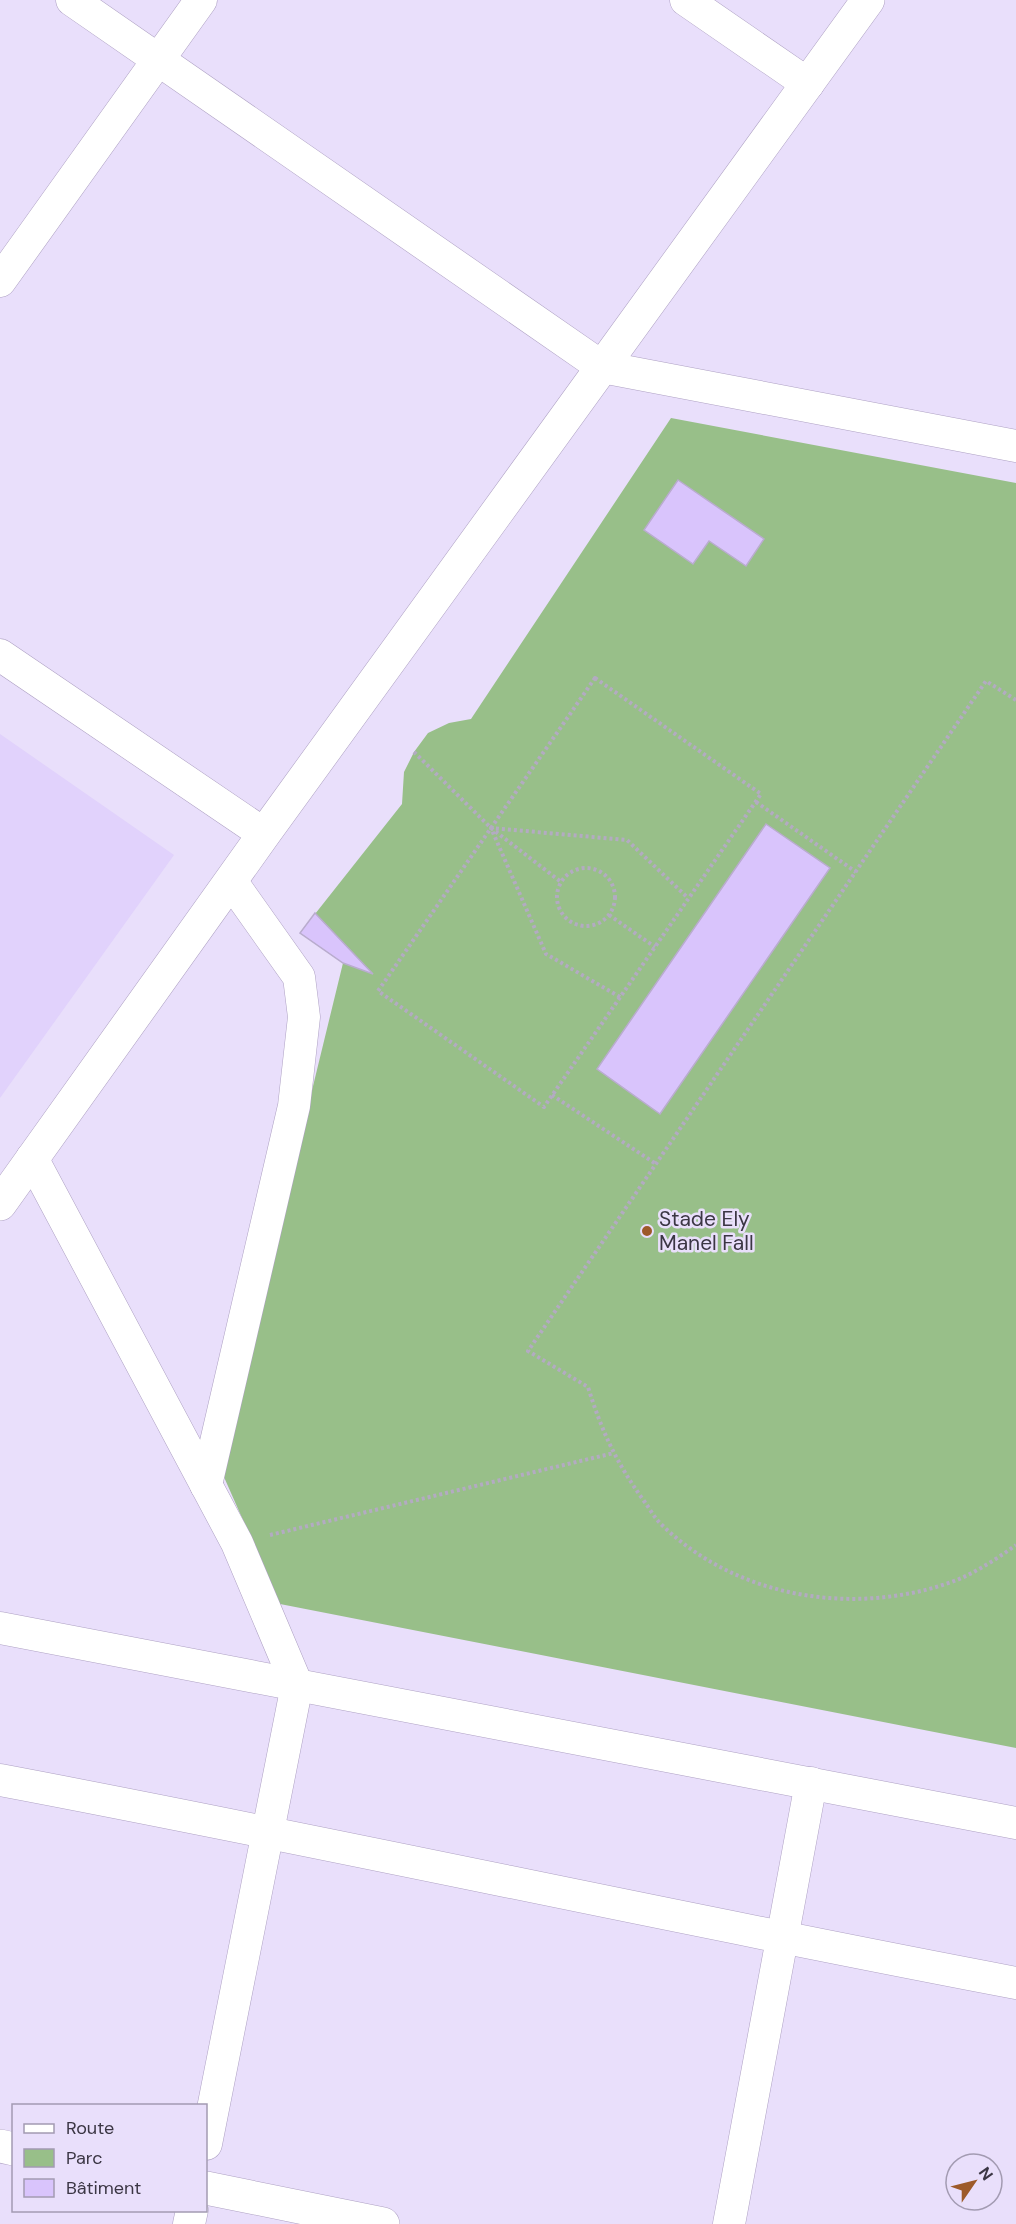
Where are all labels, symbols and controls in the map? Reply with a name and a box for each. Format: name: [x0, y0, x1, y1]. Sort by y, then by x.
place label: Stade Ely Manel Fall: [659, 1205, 754, 1257]
marker: Stade Ely Manel Fall: [640, 1224, 654, 1238]
legend: [12, 2104, 207, 2212]
text: Route: [66, 2116, 114, 2140]
text: Parc: [66, 2146, 102, 2170]
north arrow: [944, 2152, 1004, 2212]
text: N: [974, 2163, 998, 2184]
text: Bâtiment: [66, 2176, 141, 2200]

